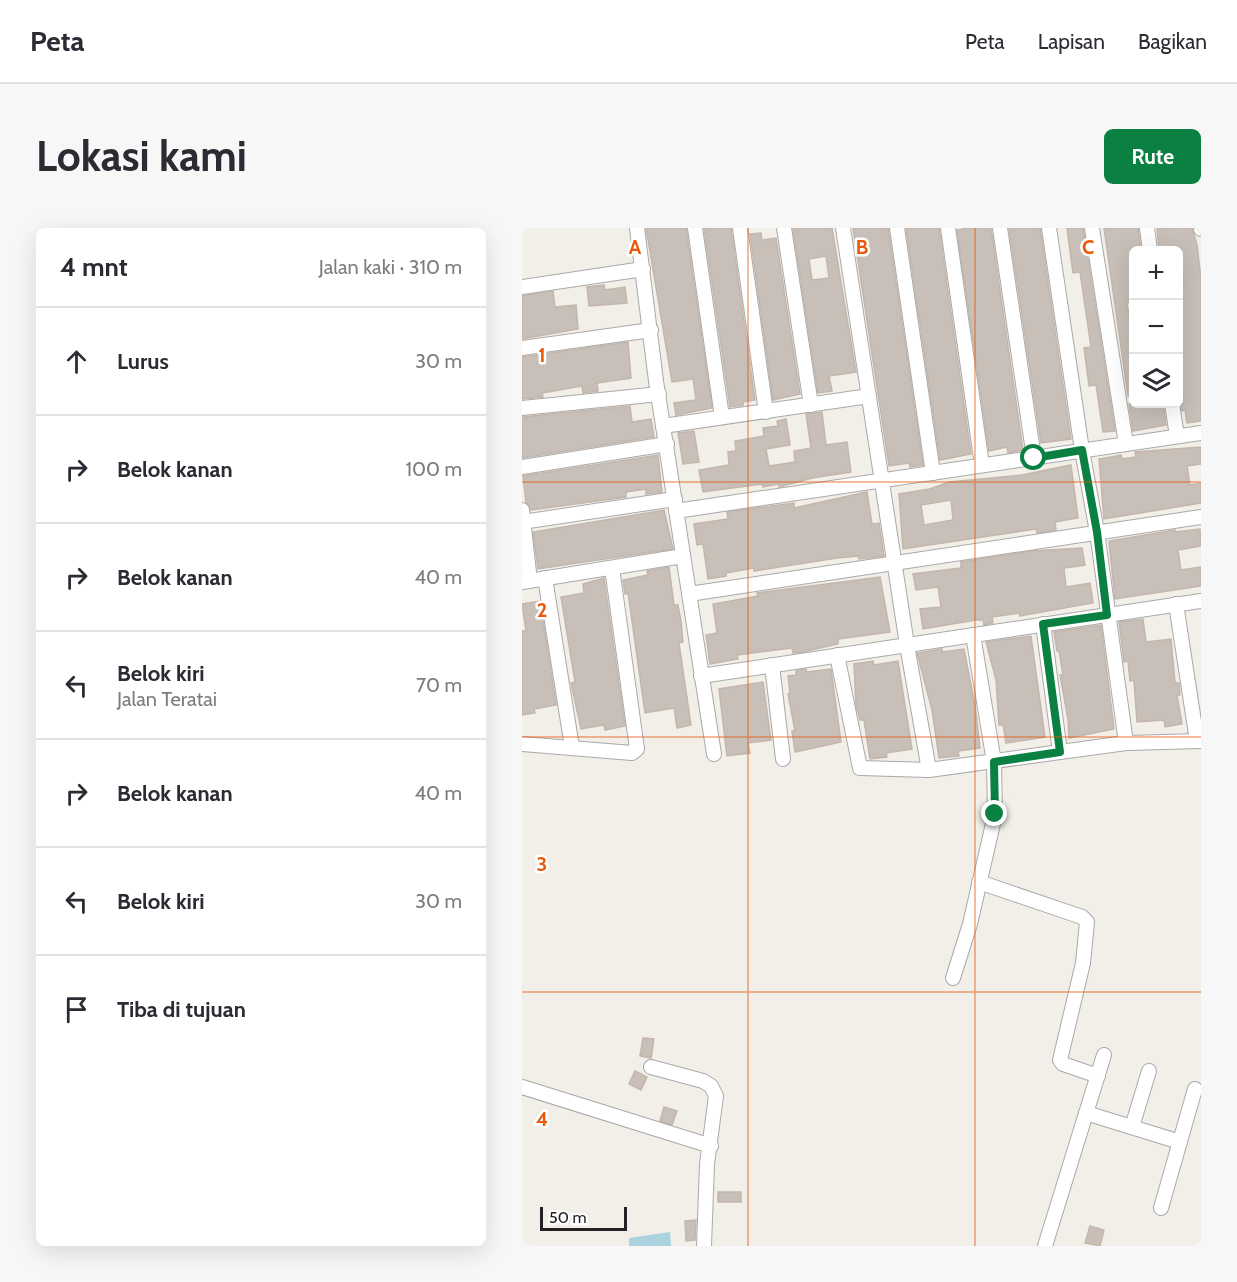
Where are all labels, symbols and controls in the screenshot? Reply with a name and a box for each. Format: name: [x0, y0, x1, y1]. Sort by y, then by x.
text: Peta: [30, 24, 84, 58]
text: Peta: [965, 29, 1005, 54]
text: Lapisan: [1038, 29, 1105, 54]
text: Bagikan: [1138, 29, 1207, 54]
button: Rute: [1104, 129, 1201, 184]
text: Lokasi kami: [36, 130, 247, 182]
text: A: [629, 235, 642, 259]
text: B: [856, 235, 868, 259]
text: C: [1082, 235, 1094, 259]
map controls: [1129, 246, 1183, 408]
button: +: [1129, 246, 1183, 300]
text: 4 mnt: [60, 251, 128, 283]
text: Jalan kaki · 310 m: [319, 255, 462, 279]
button: −: [1129, 300, 1183, 354]
text: 1: [538, 343, 546, 367]
icon: ahead: [60, 345, 93, 378]
text: Lurus: [117, 348, 169, 375]
text: 30 m: [415, 349, 462, 373]
button: layers: [1129, 354, 1183, 408]
route start: [1020, 444, 1046, 470]
icon: right: [60, 453, 93, 486]
text: Belok kanan: [117, 456, 233, 483]
text: 100 m: [406, 457, 462, 481]
icon: right: [60, 561, 93, 594]
text: Belok kanan: [117, 564, 233, 591]
text: 40 m: [414, 565, 462, 589]
text: 2: [537, 598, 547, 622]
text: Belok kiri: [117, 660, 204, 687]
icon: left: [60, 669, 93, 702]
text: 70 m: [416, 673, 462, 697]
text: Jalan Teratai: [117, 687, 217, 711]
icon: right: [60, 777, 93, 810]
text: Belok kanan: [117, 780, 233, 807]
text: 40 m: [414, 781, 462, 805]
route end: [981, 800, 1007, 826]
text: 3: [537, 852, 547, 876]
icon: left: [60, 885, 93, 918]
text: Belok kiri: [117, 888, 204, 915]
text: 30 m: [415, 889, 462, 913]
icon: arrive: [60, 993, 93, 1026]
text: Tiba di tujuan: [117, 996, 246, 1023]
text: 4: [536, 1107, 548, 1131]
scale bar: [540, 1204, 627, 1232]
text: 50 m: [549, 1208, 586, 1227]

